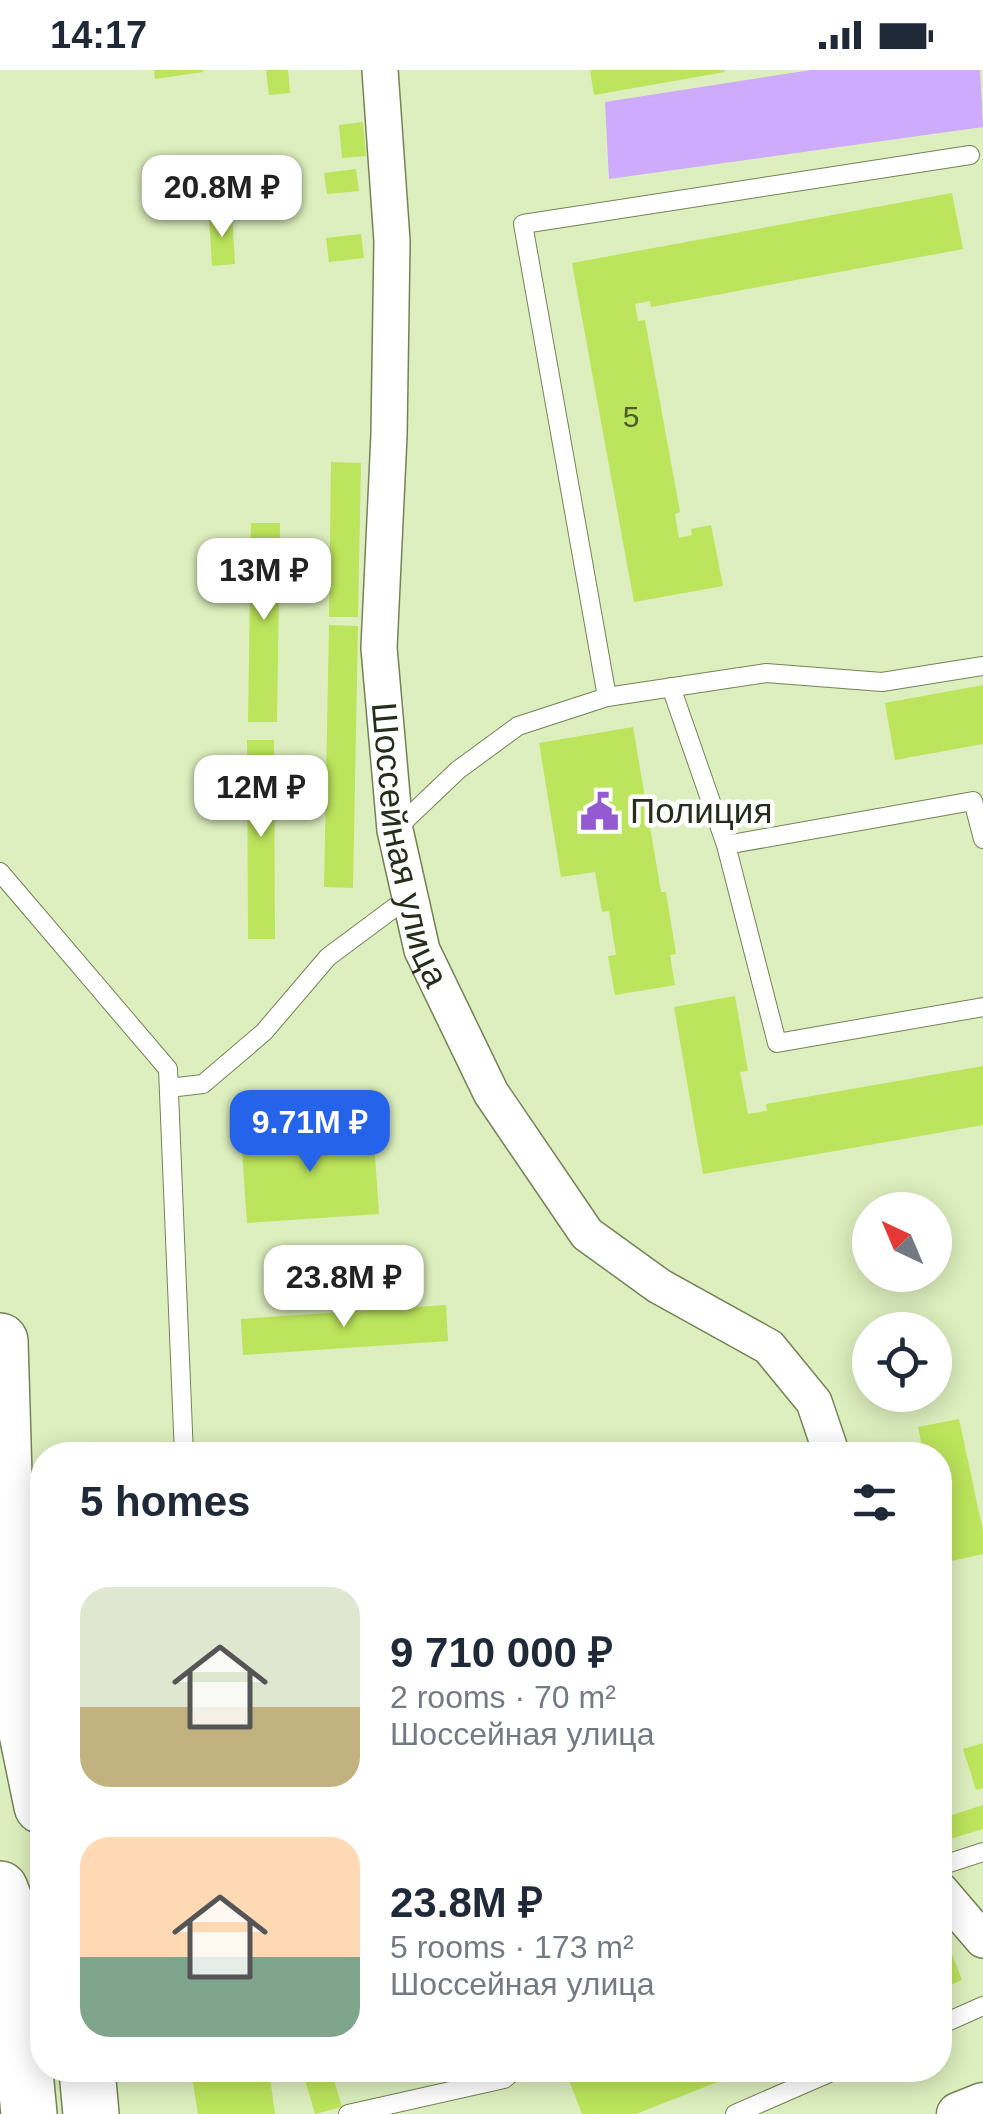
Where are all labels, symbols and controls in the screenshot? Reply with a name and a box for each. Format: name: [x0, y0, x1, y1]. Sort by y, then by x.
text: 14:17: [50, 14, 147, 56]
pin: 20.8M ₽: [130, 155, 314, 240]
text: 20.8M ₽: [164, 169, 280, 205]
house number: 5: [623, 400, 639, 433]
pin: 13M ₽: [194, 538, 334, 623]
text: 13M ₽: [219, 552, 309, 588]
street label: Шоссейная улица: [365, 701, 457, 993]
pin: 12M ₽: [191, 755, 331, 840]
text: 12M ₽: [216, 769, 306, 805]
public building icon: Полиция: [579, 790, 621, 832]
place label: Полиция: [630, 791, 772, 830]
pin: 9.71M ₽: [218, 1090, 402, 1175]
text: 9.71M ₽: [252, 1104, 368, 1140]
north arrow: [852, 1192, 952, 1292]
map controls: [852, 1192, 952, 1412]
pin: 23.8M ₽: [252, 1245, 436, 1330]
text: 23.8M ₽: [286, 1259, 402, 1295]
button: locate: [852, 1312, 952, 1412]
icon: filters: [847, 1475, 902, 1530]
text: 5 homes: [80, 1478, 250, 1525]
icon: home: [160, 1627, 280, 1747]
text: 9 710 000 ₽: [390, 1629, 613, 1676]
text: 2 rooms · 70 m²: [390, 1679, 616, 1715]
text: Шоссейная улица: [390, 1716, 654, 1752]
icon: home: [160, 1877, 280, 1997]
text: 23.8M ₽: [390, 1879, 543, 1926]
text: 5 rooms · 173 m²: [390, 1929, 634, 1965]
text: Шоссейная улица: [390, 1966, 654, 2002]

